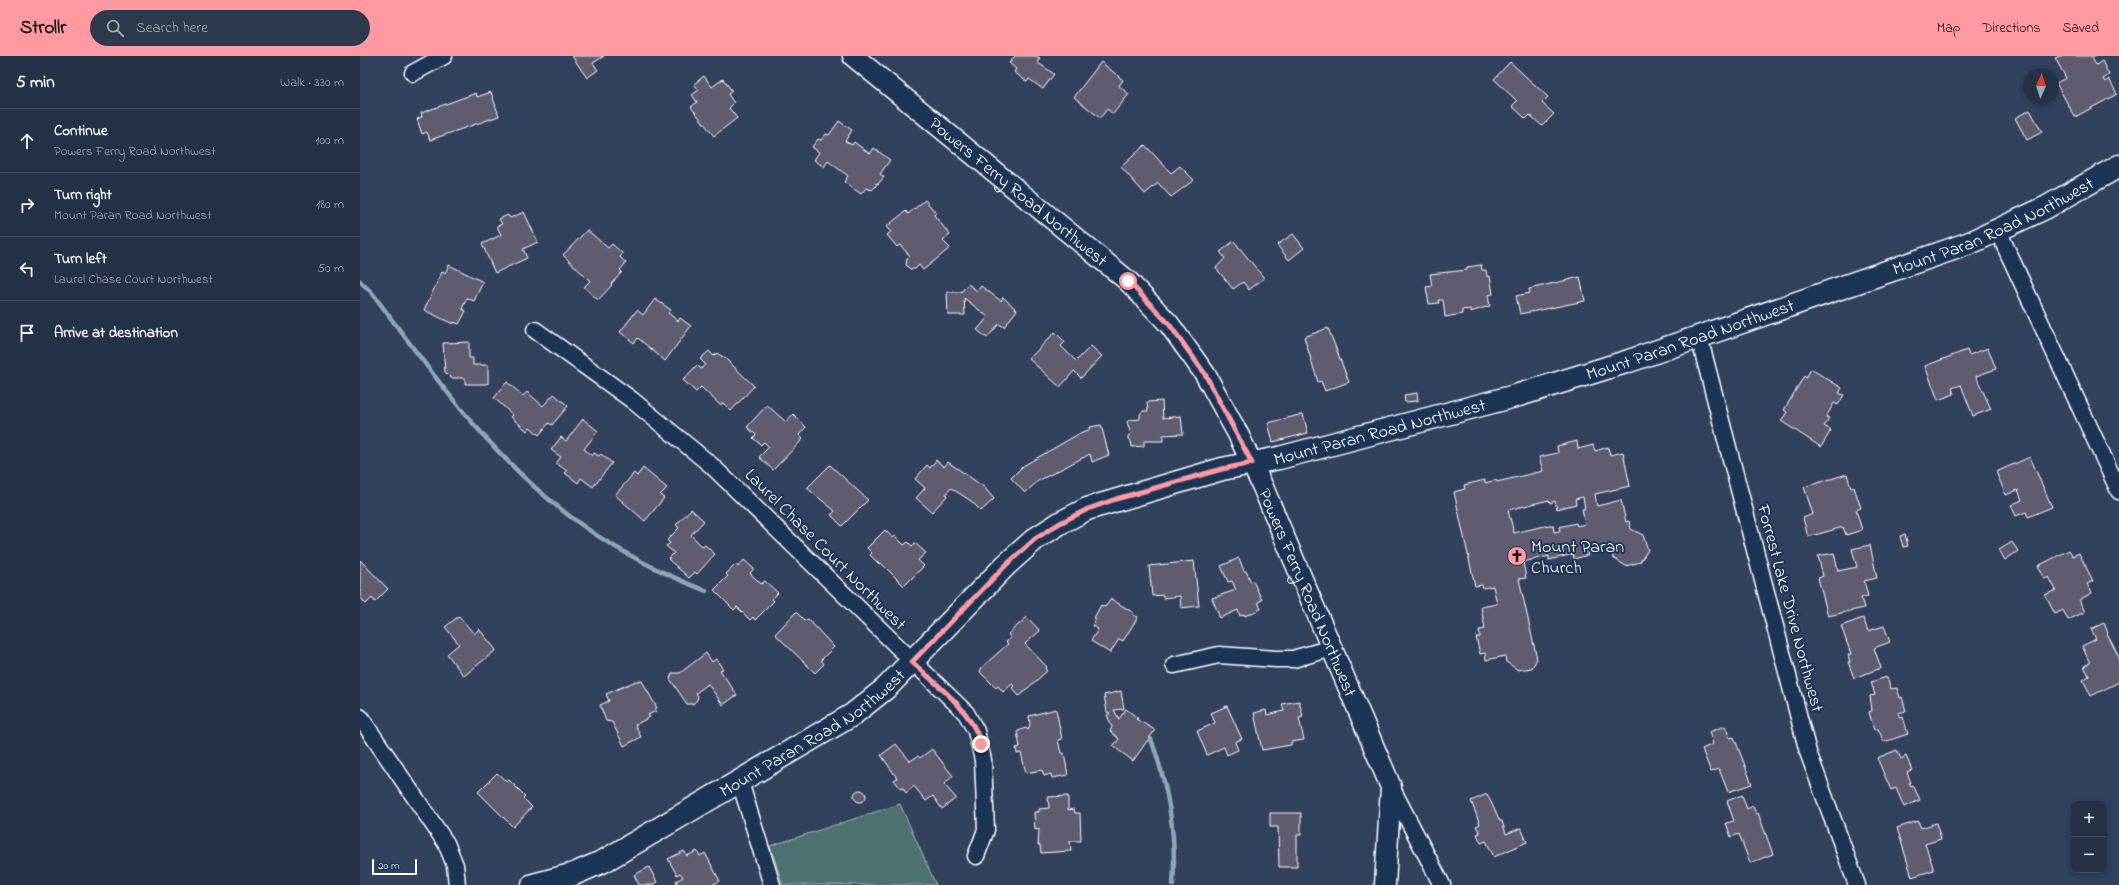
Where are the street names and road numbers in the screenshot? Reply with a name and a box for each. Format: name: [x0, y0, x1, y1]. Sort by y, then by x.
street label: Powers Ferry Road Northwest: [922, 112, 1112, 274]
street label: Mount Paran Road Northwest: [1890, 172, 2100, 284]
street label: Mount Paran Road Northwest: [1583, 294, 1798, 388]
street label: Mount Paran Road Northwest: [1271, 393, 1489, 474]
street label: Laurel Chase Court Northwest: [738, 463, 912, 637]
street label: Powers Ferry Road Northwest: [1250, 485, 1362, 701]
street label: Forrest Lake Drive Northwest: [1749, 501, 1829, 715]
street label: Mount Paran Road Northwest: [715, 664, 913, 805]

